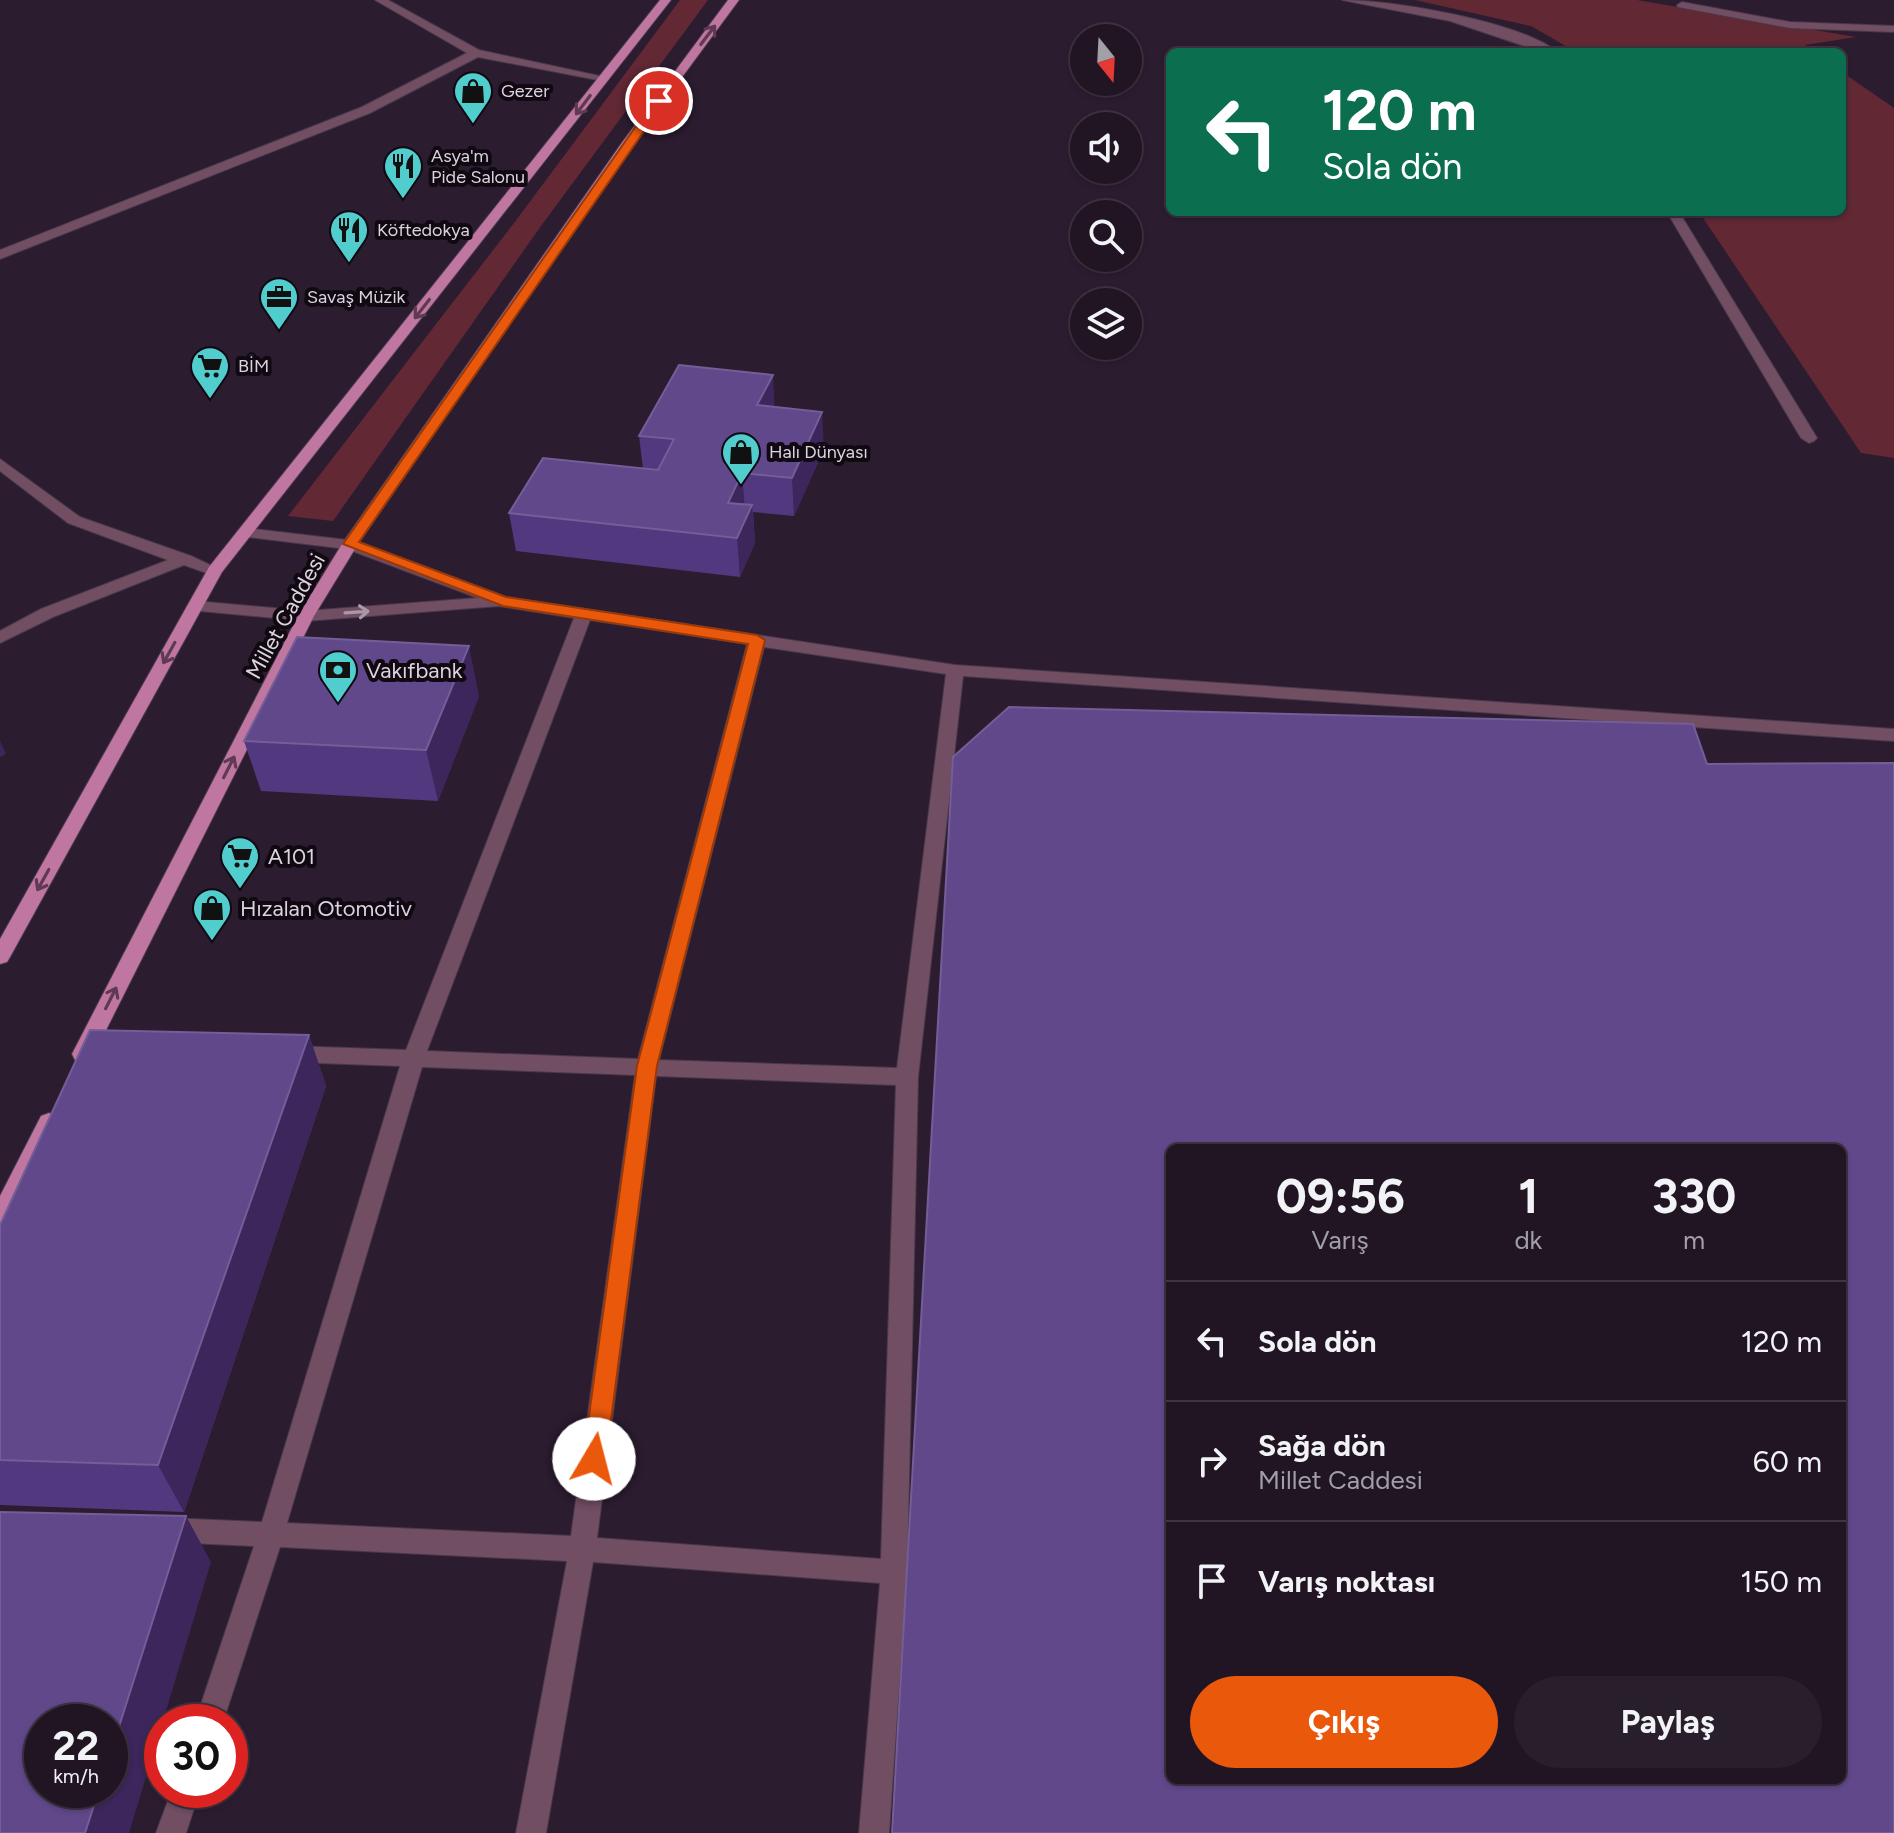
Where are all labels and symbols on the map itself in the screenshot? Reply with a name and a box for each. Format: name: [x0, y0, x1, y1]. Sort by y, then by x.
north arrow: [1070, 24, 1142, 96]
one-way arrow: [700, 25, 717, 46]
pin: [625, 67, 693, 135]
shop icon: Gezer: [452, 70, 494, 125]
place label: Gezer: [501, 80, 549, 102]
one-way arrow: [575, 94, 592, 115]
restaurant icon: Asya'm Pide Salonu: [382, 145, 424, 200]
place label: Asya'm Pide Salonu: [431, 145, 525, 188]
restaurant icon: Köftedokya: [328, 209, 370, 264]
place label: Köftedokya: [377, 219, 470, 241]
office icon: Savaş Müzik: [258, 276, 300, 331]
place label: Savaş Müzik: [307, 286, 406, 308]
one-way arrow: [414, 298, 431, 319]
supermarket icon: BİM: [189, 345, 231, 400]
place label: BİM: [238, 355, 269, 377]
shop icon: Halı Dünyası: [720, 431, 762, 486]
place label: Halı Dünyası: [769, 441, 868, 463]
street label: Millet Caddesi: [240, 549, 331, 684]
one-way arrow: [343, 604, 370, 619]
one-way arrow: [161, 641, 177, 664]
bank icon: Vakıfbank: [317, 649, 359, 704]
place label: Vakıfbank: [366, 657, 463, 684]
one-way arrow: [222, 755, 238, 779]
supermarket icon: A101: [219, 835, 261, 890]
place label: A101: [268, 843, 315, 870]
one-way arrow: [34, 868, 50, 891]
shop icon: Hızalan Otomotiv: [191, 887, 233, 942]
place label: Hızalan Otomotiv: [240, 895, 412, 922]
one-way arrow: [104, 987, 120, 1011]
position arrow: [552, 1417, 636, 1501]
speed limit sign: 30: [144, 1704, 248, 1808]

